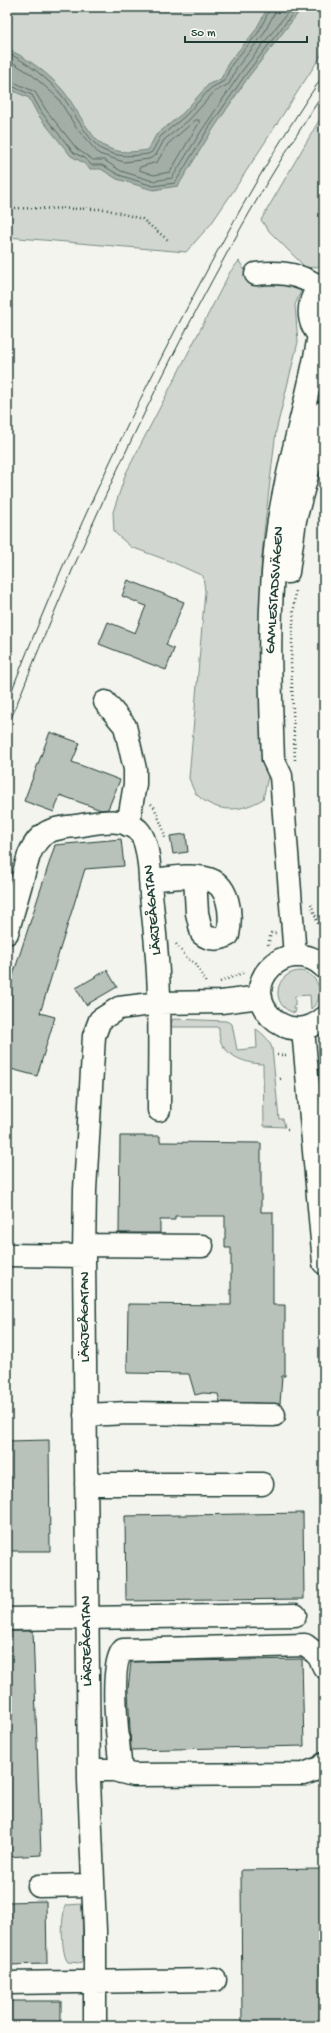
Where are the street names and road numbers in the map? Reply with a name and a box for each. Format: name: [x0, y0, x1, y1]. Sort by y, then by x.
street label: GAMLESTADSVÄGEN: [262, 525, 288, 654]
street label: LÄRJEÅGATAN: [140, 864, 166, 956]
street label: LÄRJEÅGATAN: [76, 1271, 94, 1363]
street label: LÄRJEÅGATAN: [77, 1595, 97, 1687]

